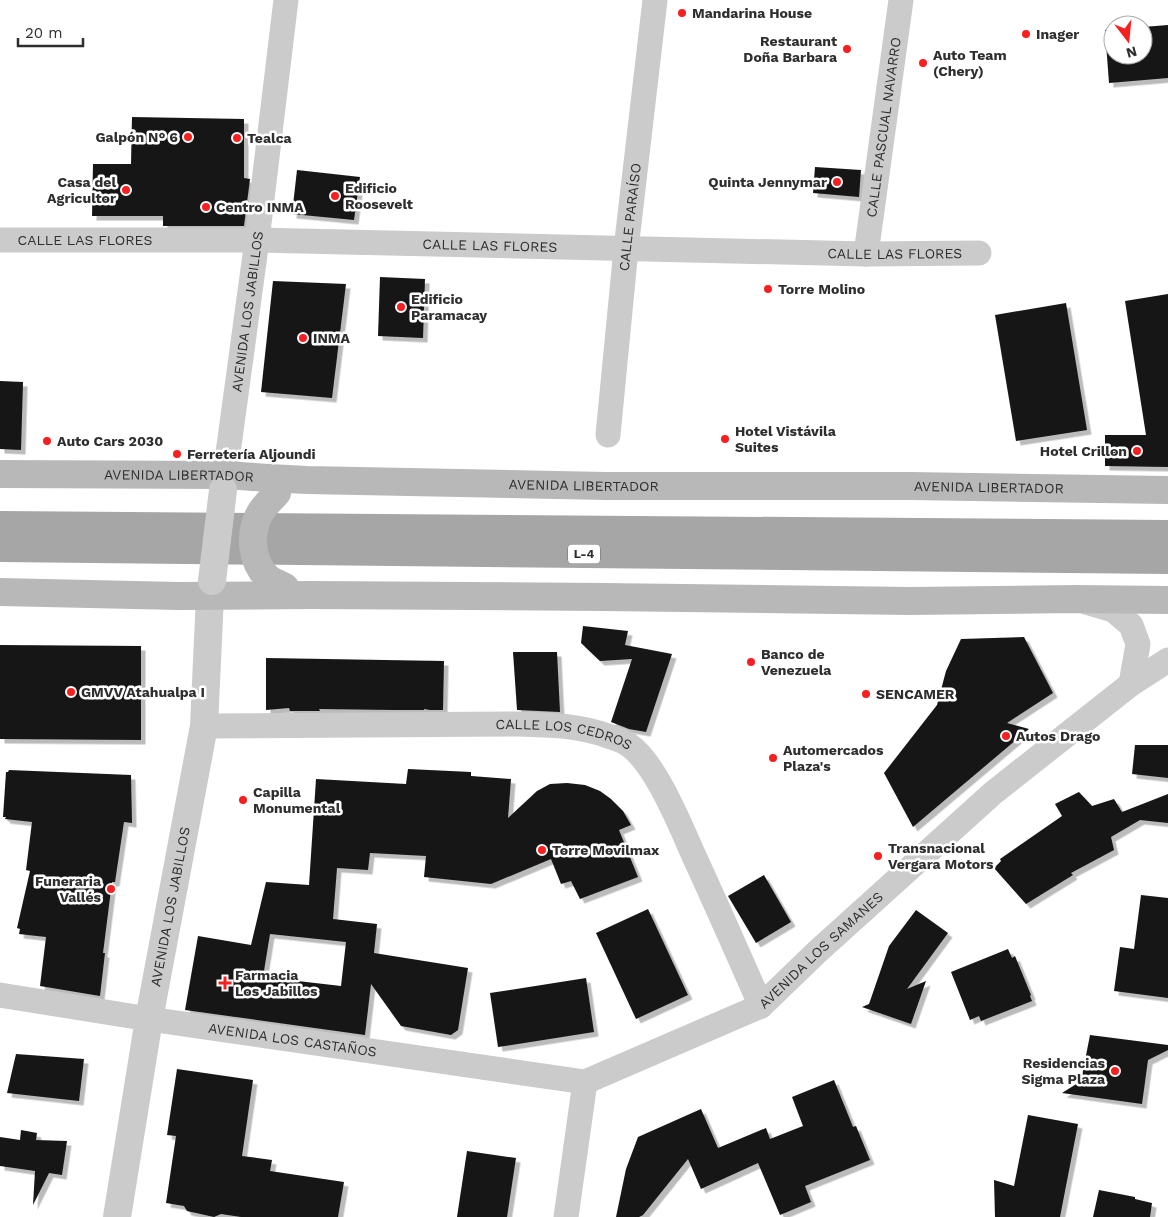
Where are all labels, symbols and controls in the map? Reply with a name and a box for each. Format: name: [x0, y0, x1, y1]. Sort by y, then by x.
place label: Mandarina House: [692, 5, 812, 21]
marker: Mandarina House: [676, 7, 688, 19]
scale bar: [18, 15, 82, 47]
north arrow: [1103, 15, 1153, 65]
text: 20 m: [25, 24, 63, 42]
place label: Inager: [1036, 26, 1079, 42]
marker: Inager: [1020, 28, 1032, 40]
place label: Restaurant Doña Barbara: [743, 33, 838, 65]
street label: CALLE PASCUAL NAVARRO: [863, 36, 904, 218]
marker: Restaurant Doña Barbara: [841, 43, 853, 55]
text: N: [1124, 43, 1139, 62]
place label: Auto Team (Chery): [933, 47, 1007, 79]
marker: Auto Team (Chery): [917, 57, 929, 69]
place label: Galpón N° 6: [95, 129, 178, 145]
place label: Tealca: [247, 130, 293, 146]
marker: Galpón N° 6: [182, 131, 194, 143]
marker: Tealca: [231, 132, 243, 144]
street label: CALLE PARAÍSO: [616, 162, 644, 272]
place label: Casa del Agricultor: [47, 174, 116, 206]
place label: Quinta Jennymar: [708, 174, 827, 190]
marker: Quinta Jennymar: [831, 176, 843, 188]
place label: Edificio Roosevelt: [345, 180, 413, 212]
marker: Casa del Agricultor: [120, 184, 132, 196]
marker: Edificio Roosevelt: [329, 190, 341, 202]
place label: Centro INMA: [216, 199, 304, 215]
marker: Centro INMA: [200, 201, 212, 213]
street label: AVENIDA LOS JABILLOS: [228, 230, 266, 393]
street label: CALLE LAS FLORES: [18, 232, 152, 248]
street label: CALLE LAS FLORES: [422, 236, 558, 255]
street label: CALLE LAS FLORES: [827, 245, 962, 262]
place label: Torre Molino: [778, 281, 865, 297]
marker: Torre Molino: [762, 283, 774, 295]
place label: Edificio Paramacay: [411, 291, 487, 323]
marker: Edificio Paramacay: [395, 301, 407, 313]
place label: INMA: [313, 330, 351, 346]
marker: INMA: [297, 332, 309, 344]
place label: Hotel Vistávila Suites: [735, 423, 837, 455]
place label: Auto Cars 2030: [57, 433, 163, 449]
marker: Hotel Vistávila Suites: [719, 433, 731, 445]
marker: Auto Cars 2030: [41, 435, 53, 447]
place label: Hotel Crillon: [1040, 443, 1127, 459]
marker: Hotel Crillon: [1131, 445, 1143, 457]
place label: Ferretería Aljoundi: [187, 446, 316, 462]
marker: Ferretería Aljoundi: [171, 448, 183, 460]
street label: AVENIDA LIBERTADOR: [104, 466, 255, 485]
street label: AVENIDA LIBERTADOR: [509, 476, 659, 494]
street label: AVENIDA LIBERTADOR: [914, 478, 1064, 496]
road number: L-4: [568, 544, 600, 564]
place label: Banco de Venezuela: [761, 646, 832, 678]
marker: Banco de Venezuela: [745, 656, 757, 668]
place label: GMVV Atahualpa I: [81, 684, 205, 700]
marker: GMVV Atahualpa I: [65, 686, 77, 698]
place label: SENCAMER: [876, 686, 955, 702]
marker: SENCAMER: [860, 688, 872, 700]
street label: CALLE LOS CEDROS: [495, 716, 635, 753]
place label: Autos Drago: [1016, 728, 1100, 744]
marker: Autos Drago: [1000, 730, 1012, 742]
place label: Automercados Plaza's: [783, 742, 884, 774]
marker: Automercados Plaza's: [767, 752, 779, 764]
place label: Capilla Monumental: [253, 784, 341, 816]
marker: Capilla Monumental: [237, 794, 249, 806]
street label: AVENIDA LOS JABILLOS: [147, 825, 193, 988]
place label: Transnacional Vergara Motors: [888, 840, 994, 872]
place label: Torre Movilmax: [552, 842, 660, 858]
marker: Torre Movilmax: [536, 844, 548, 856]
marker: Transnacional Vergara Motors: [872, 850, 884, 862]
place label: Funeraria Vallés: [35, 873, 102, 905]
marker: Funeraria Vallés: [105, 883, 117, 895]
street label: AVENIDA LOS SAMANES: [755, 888, 886, 1012]
place label: Farmacia Los Jabillos: [235, 967, 318, 999]
marker: Farmacia Los Jabillos: [219, 977, 231, 989]
street label: AVENIDA LOS CASTAÑOS: [207, 1020, 378, 1060]
place label: Residencias Sigma Plaza: [1021, 1055, 1106, 1087]
marker: Residencias Sigma Plaza: [1109, 1065, 1121, 1077]

